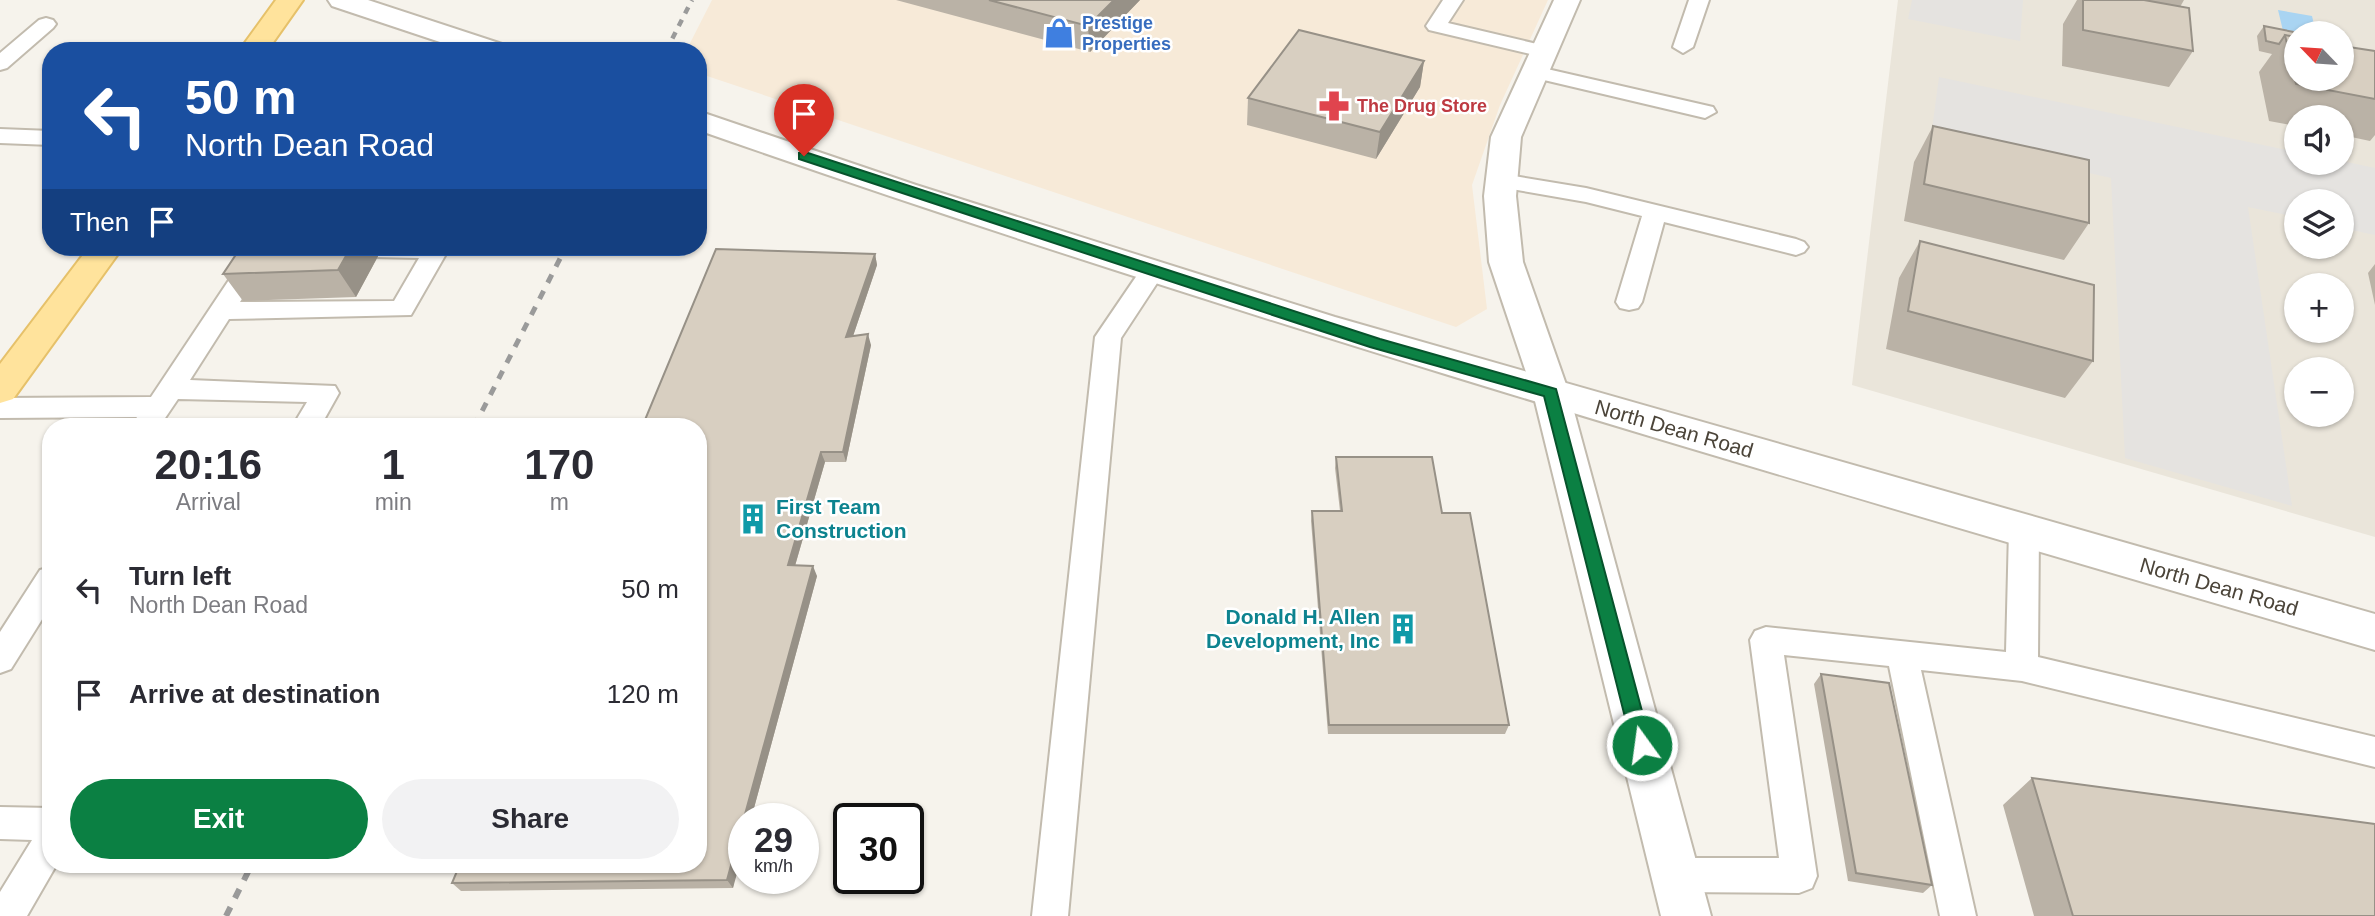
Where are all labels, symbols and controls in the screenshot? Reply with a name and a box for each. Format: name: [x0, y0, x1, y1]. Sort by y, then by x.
place label: Prestige Properties: [1082, 13, 1171, 54]
shop icon: Prestige Properties: [1042, 16, 1076, 50]
north arrow: [2284, 21, 2354, 91]
map controls: [2284, 21, 2354, 427]
icon: left: [70, 70, 161, 161]
text: 50 m: [185, 70, 297, 124]
pin: [774, 84, 834, 156]
pharmacy icon: The Drug Store: [1317, 89, 1351, 123]
icon: arrive: [785, 95, 823, 133]
place label: The Drug Store: [1357, 96, 1487, 116]
button: sound: [2284, 105, 2354, 175]
text: North Dean Road: [185, 127, 434, 163]
button: layers: [2284, 189, 2354, 259]
icon: arrive: [143, 203, 181, 241]
text: Then: [70, 207, 129, 237]
button: +: [2284, 273, 2354, 343]
button: −: [2284, 357, 2354, 427]
street label: North Dean Road: [1592, 395, 1756, 462]
text: 20:16: [155, 441, 262, 488]
text: 1: [381, 441, 405, 488]
text: 170: [524, 441, 594, 488]
text: Arrival: [176, 489, 241, 515]
text: min: [375, 489, 412, 515]
text: m: [550, 489, 569, 515]
place label: First Team Construction: [776, 495, 907, 542]
building icon: First Team Construction: [736, 502, 770, 536]
street label: North Dean Road: [2137, 553, 2301, 620]
text: Turn left: [129, 561, 231, 591]
icon: left: [70, 571, 108, 609]
text: 50 m: [621, 574, 679, 604]
text: North Dean Road: [129, 592, 308, 618]
place label: Donald H. Allen Development, Inc: [1206, 605, 1380, 652]
building icon: Donald H. Allen Development, Inc: [1386, 612, 1420, 646]
icon: arrive: [70, 676, 108, 714]
text: Arrive at destination: [129, 679, 380, 709]
text: 120 m: [607, 679, 679, 709]
position arrow: [1605, 708, 1679, 782]
button: Exit: [70, 779, 368, 859]
button: Share: [382, 779, 679, 859]
speed limit sign: 30: [833, 803, 924, 894]
text: 29: [754, 820, 793, 859]
text: km/h: [754, 856, 793, 876]

